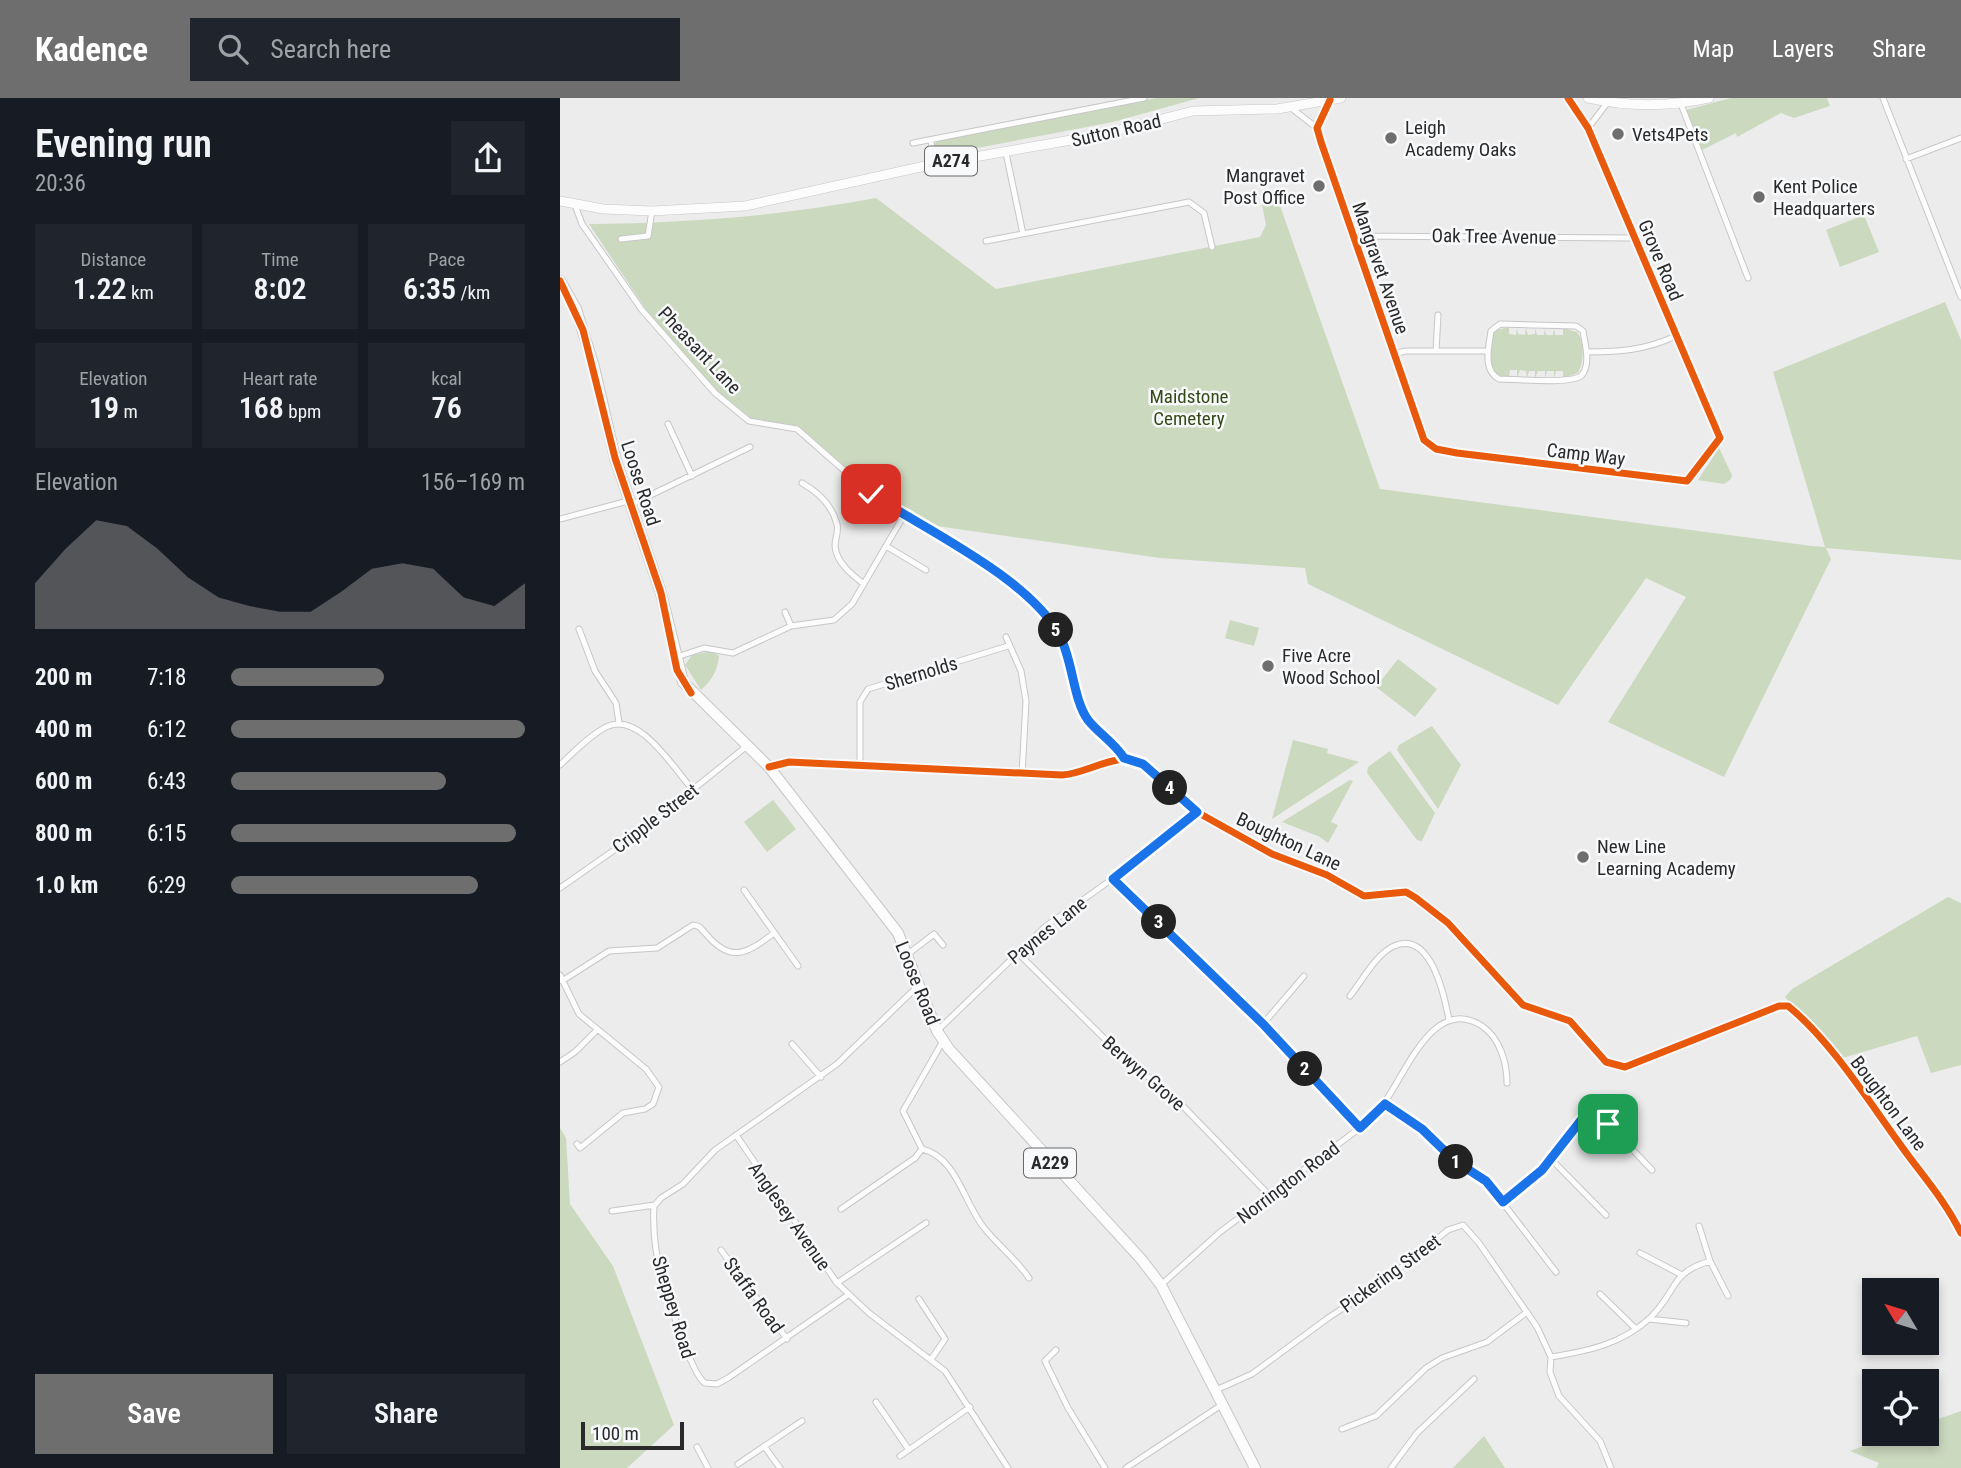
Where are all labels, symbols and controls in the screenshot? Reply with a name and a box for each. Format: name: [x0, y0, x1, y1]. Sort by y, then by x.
search box: [190, 18, 680, 81]
text: Kadence: [35, 30, 148, 69]
icon: search: [214, 30, 252, 68]
text: Search here: [270, 34, 391, 64]
text: Map: [1693, 35, 1734, 63]
text: Layers: [1772, 35, 1834, 63]
text: Share: [1872, 35, 1926, 63]
street label: Sutton Road: [1069, 109, 1163, 152]
place label: Leigh Academy Oaks: [1405, 116, 1517, 161]
button: share: [451, 121, 525, 195]
text: Evening run: [35, 122, 212, 166]
place label: Vets4Pets: [1632, 123, 1708, 146]
marker: Vets4Pets: [1610, 126, 1626, 142]
marker: Leigh Academy Oaks: [1383, 130, 1399, 146]
road number: A274: [925, 146, 977, 176]
place label: Mangravet Post Office: [1223, 164, 1305, 209]
text: 20:36: [35, 170, 86, 197]
place label: Kent Police Headquarters: [1773, 175, 1875, 220]
marker: Mangravet Post Office: [1311, 178, 1327, 194]
marker: Kent Police Headquarters: [1751, 189, 1767, 205]
street label: Mangravet Avenue: [1347, 199, 1414, 337]
street label: Grove Road: [1633, 216, 1688, 304]
street label: Oak Tree Avenue: [1431, 224, 1557, 249]
text: Distance: [81, 248, 146, 271]
text: Time: [261, 248, 299, 271]
text: Pace: [428, 248, 465, 271]
text: 1.22: [73, 271, 127, 306]
text: 8:02: [253, 271, 307, 306]
text: 6:35: [403, 271, 456, 306]
text: km: [127, 281, 154, 304]
text: /km: [456, 281, 490, 304]
street label: Pheasant Lane: [653, 302, 746, 399]
text: Elevation: [79, 367, 148, 390]
text: Heart rate: [242, 367, 318, 390]
text: kcal: [431, 367, 462, 390]
park label: Maidstone Cemetery: [1150, 385, 1229, 430]
text: 19: [89, 390, 119, 425]
text: 168: [239, 390, 284, 425]
text: 76: [432, 390, 462, 425]
text: m: [119, 400, 138, 423]
text: bpm: [284, 400, 321, 423]
street label: Loose Road: [616, 438, 665, 529]
street label: Camp Way: [1545, 438, 1627, 471]
pin: [841, 464, 901, 524]
text: Elevation: [35, 469, 118, 496]
text: 156–169 m: [421, 469, 525, 496]
icon: check: [852, 475, 890, 513]
pin: 5: [1038, 612, 1074, 648]
text: 5: [1051, 618, 1060, 641]
place label: Five Acre Wood School: [1282, 644, 1380, 689]
street label: Shernolds: [882, 652, 960, 695]
marker: Five Acre Wood School: [1260, 658, 1276, 674]
text: 200 m: [35, 664, 92, 691]
text: 7:18: [147, 664, 186, 691]
text: 400 m: [35, 716, 92, 743]
text: 6:12: [147, 716, 186, 743]
text: 600 m: [35, 768, 92, 795]
text: 6:43: [147, 768, 186, 795]
pin: 4: [1152, 770, 1188, 806]
text: 4: [1165, 776, 1174, 799]
street label: Cripple Street: [608, 779, 703, 858]
street label: Boughton Lane: [1233, 807, 1345, 876]
text: 800 m: [35, 820, 92, 847]
text: 6:15: [147, 820, 186, 847]
place label: New Line Learning Academy: [1597, 835, 1736, 880]
marker: New Line Learning Academy: [1575, 849, 1591, 865]
text: 1.0 km: [35, 872, 98, 899]
text: 6:29: [147, 872, 186, 899]
street label: Paynes Lane: [1003, 892, 1091, 969]
pin: 3: [1142, 904, 1176, 940]
text: 3: [1154, 910, 1163, 933]
street label: Loose Road: [890, 938, 945, 1028]
street label: Berwyn Grove: [1098, 1031, 1190, 1116]
street label: Boughton Lane: [1846, 1051, 1932, 1155]
pin: 2: [1288, 1052, 1322, 1086]
text: 2: [1300, 1057, 1309, 1080]
pin: [1578, 1094, 1638, 1154]
icon: arrive: [1589, 1105, 1627, 1143]
street label: Norrington Road: [1232, 1136, 1344, 1228]
pin: 1: [1438, 1144, 1474, 1180]
road number: A229: [1024, 1148, 1076, 1178]
text: 1: [1451, 1150, 1460, 1173]
street label: Anglesey Avenue: [744, 1158, 836, 1275]
street label: Pickering Street: [1336, 1229, 1445, 1318]
street label: Sheppey Road: [647, 1253, 700, 1361]
street label: Staffa Road: [718, 1253, 789, 1338]
north arrow: [1862, 1278, 1939, 1354]
map controls: [1862, 1278, 1939, 1446]
button: locate: [1862, 1369, 1939, 1446]
button: Save: [35, 1374, 273, 1454]
button: Share: [287, 1374, 525, 1454]
scale bar: [581, 1419, 684, 1451]
text: 100 m: [592, 1422, 639, 1445]

